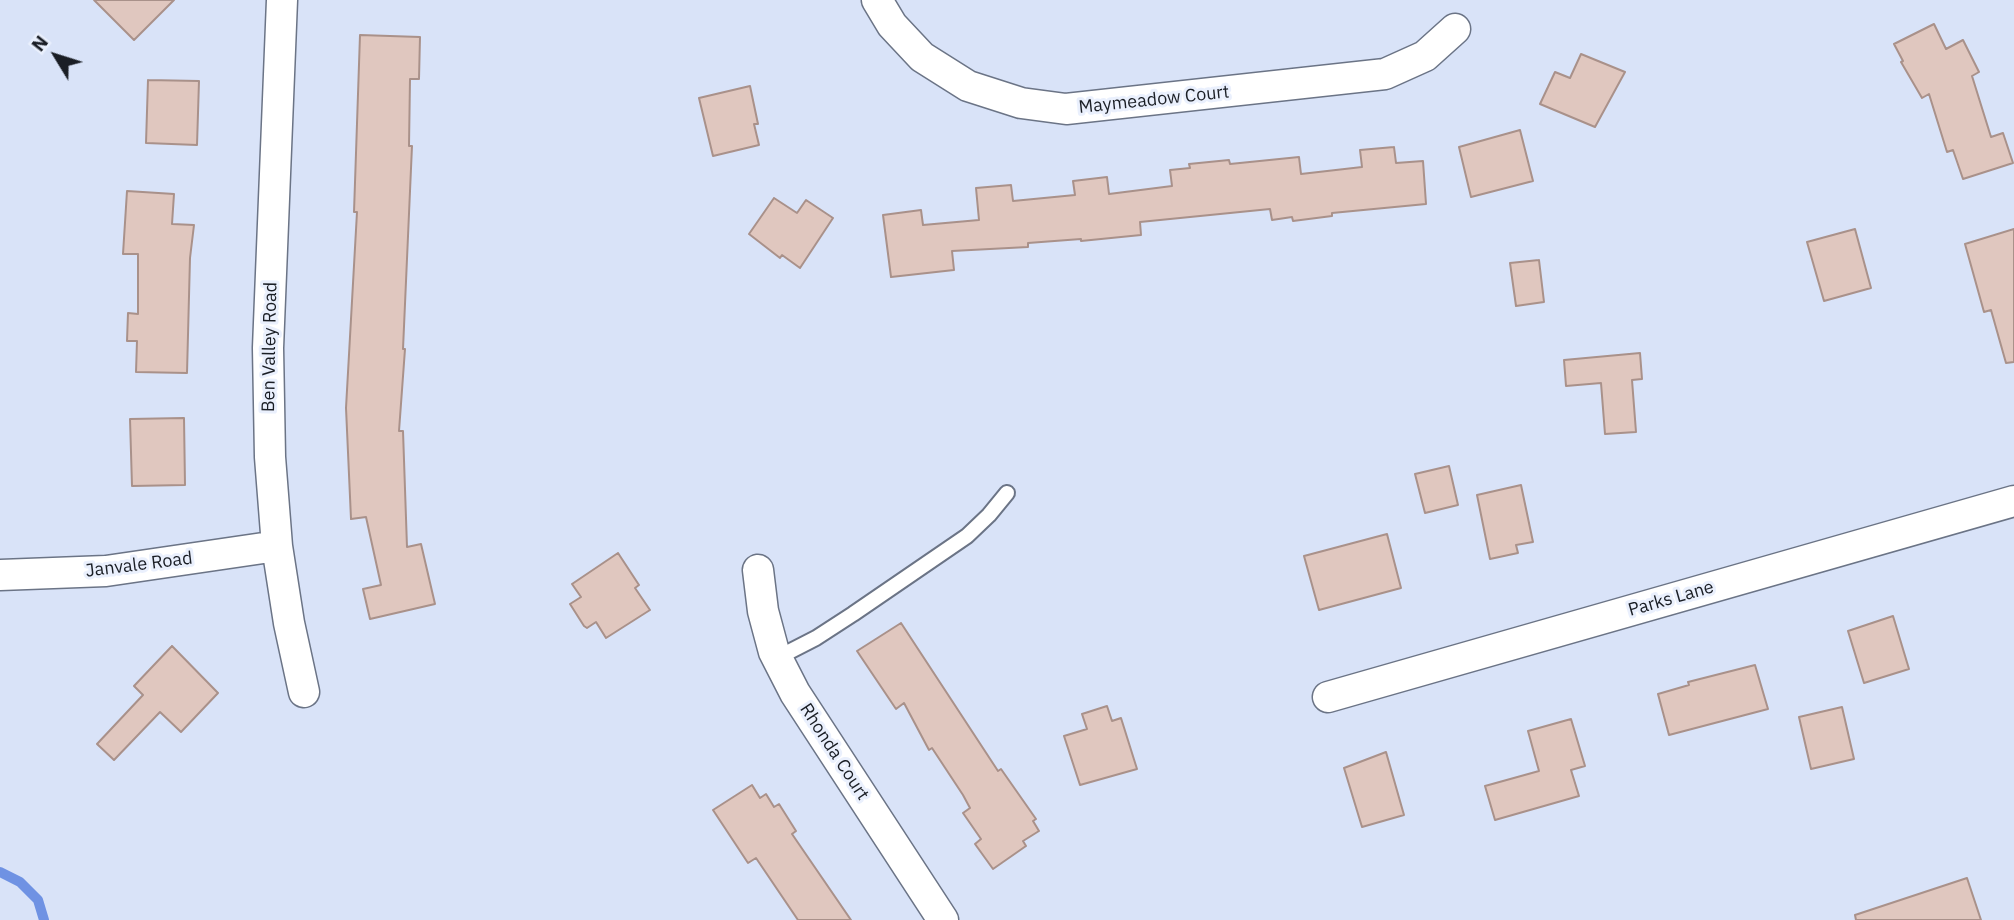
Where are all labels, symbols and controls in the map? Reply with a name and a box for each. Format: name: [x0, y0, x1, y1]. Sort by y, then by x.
north arrow: [21, 21, 91, 91]
text: N: [26, 30, 53, 56]
street label: Maymeadow Court: [1078, 81, 1230, 119]
street label: Ben Valley Road: [258, 282, 282, 412]
street label: Janvale Road: [84, 548, 194, 582]
street label: Parks Lane: [1626, 576, 1716, 622]
street label: Rhonda Court: [795, 700, 873, 804]

